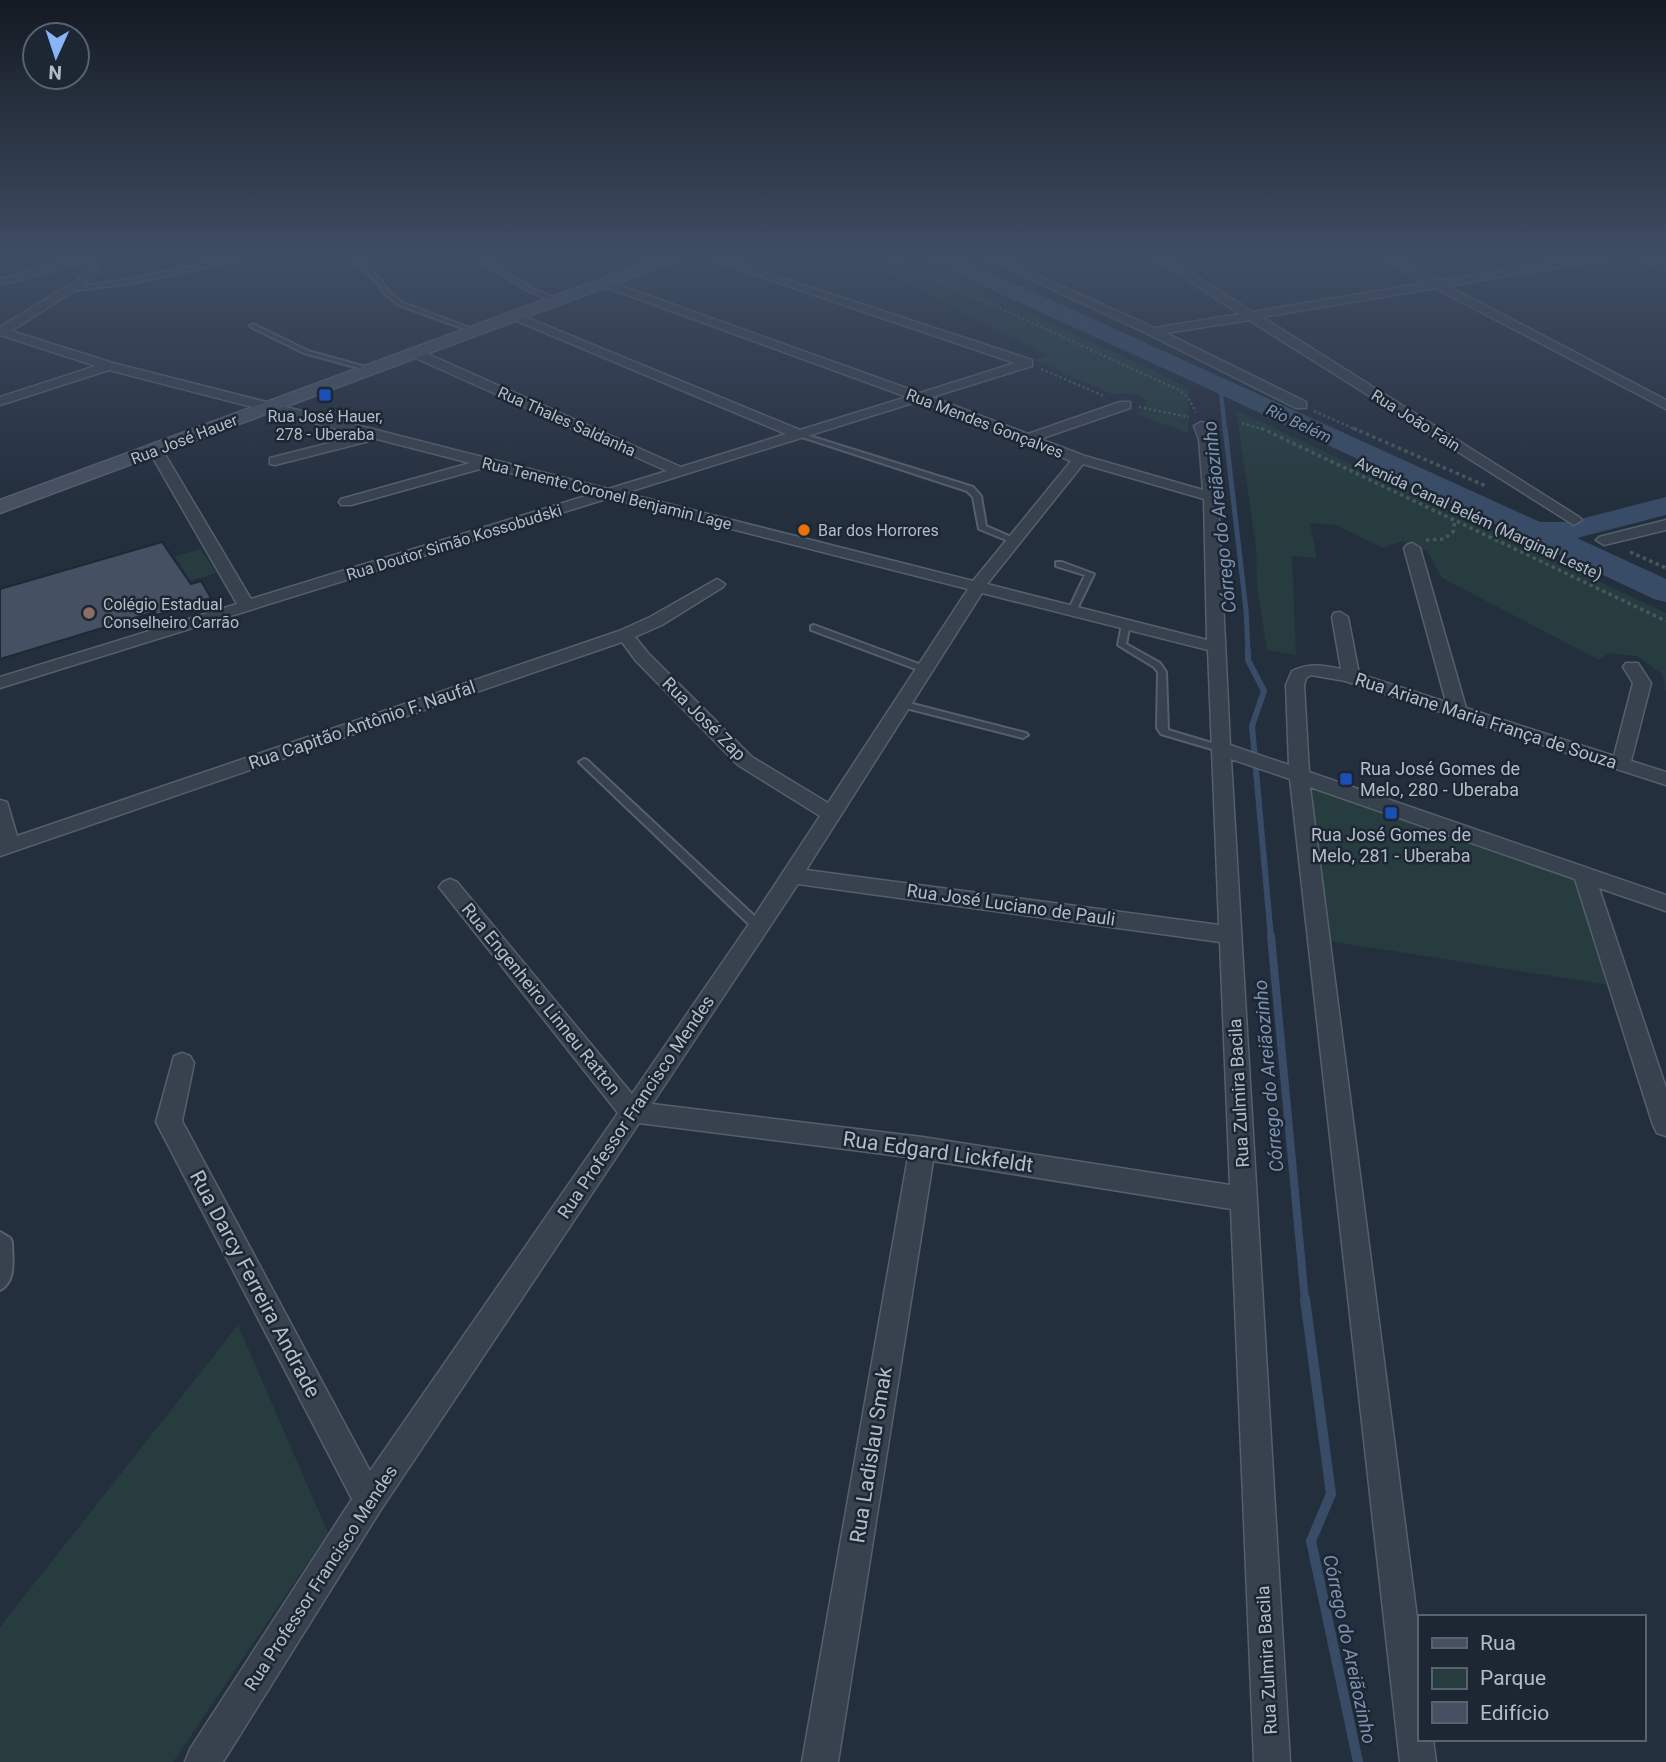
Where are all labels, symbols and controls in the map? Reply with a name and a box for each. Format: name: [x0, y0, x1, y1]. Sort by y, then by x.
north arrow: [21, 21, 91, 91]
text: N: [48, 61, 62, 84]
street label: Rua Thales Saldanha: [495, 383, 639, 460]
street label: Rua Mendes Gonçalves: [904, 385, 1066, 462]
street label: Rua João Fain: [1368, 386, 1464, 455]
marker: Rua José Hauer, 278 - Uberaba: [317, 387, 333, 403]
water label: Rio Belém: [1263, 400, 1334, 447]
place label: Rua José Hauer, 278 - Uberaba: [267, 407, 383, 444]
street label: Rua José Hauer: [128, 410, 241, 469]
water label: Córrego do Areiãozinho: [1198, 420, 1241, 614]
street label: Rua Tenente Coronel Benjamin Lage: [480, 453, 734, 534]
street label: Avenida Canal Belém (Marginal Leste): [1352, 453, 1605, 584]
street label: Rua Doutor Simão Kossobudski: [344, 501, 564, 584]
place label: Bar dos Horrores: [818, 521, 939, 540]
marker: Bar dos Horrores: [796, 522, 812, 538]
place label: Colégio Estadual Conselheiro Carrão: [103, 595, 239, 632]
marker: Colégio Estadual Conselheiro Carrão: [81, 605, 97, 621]
street label: Rua Ariane Maria França de Souza: [1353, 668, 1620, 773]
street label: Rua José Zap: [658, 673, 750, 765]
street label: Rua Capitão Antônio F. Naufal: [246, 676, 478, 773]
place label: Rua José Gomes de Melo, 280 - Uberaba: [1360, 758, 1520, 800]
marker: Rua José Gomes de Melo, 280 - Uberaba: [1338, 771, 1354, 787]
marker: Rua José Gomes de Melo, 281 - Uberaba: [1383, 805, 1399, 821]
place label: Rua José Gomes de Melo, 281 - Uberaba: [1311, 824, 1471, 866]
street label: Rua José Luciano de Pauli: [906, 879, 1117, 930]
street label: Rua Engenheiro Linneu Ratton: [458, 899, 625, 1099]
water label: Córrego do Areiãozinho: [1249, 979, 1288, 1173]
street label: Rua Professor Francisco Mendes: [553, 991, 718, 1222]
street label: Rua Zulmira Bacila: [1224, 1018, 1253, 1168]
street label: Rua Edgard Lickfeldt: [841, 1127, 1035, 1177]
street label: Rua Darcy Ferreira Andrade: [185, 1166, 325, 1402]
street label: Rua Ladislau Smak: [845, 1365, 897, 1545]
street label: Rua Professor Francisco Mendes: [240, 1461, 401, 1694]
water label: Córrego do Areiãozinho: [1318, 1552, 1381, 1746]
street label: Rua Zulmira Bacila: [1252, 1585, 1281, 1735]
legend: [1418, 1615, 1645, 1741]
text: Rua: [1480, 1631, 1516, 1655]
text: Parque: [1480, 1666, 1546, 1690]
text: Edifício: [1480, 1701, 1549, 1725]

